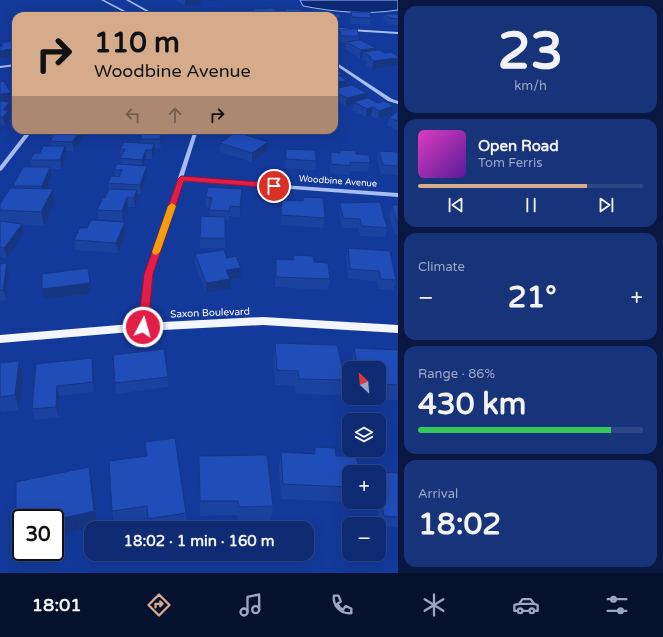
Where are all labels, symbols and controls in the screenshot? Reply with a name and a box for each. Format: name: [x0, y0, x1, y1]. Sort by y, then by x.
text: 23: [498, 20, 563, 83]
text: 110 m: [94, 26, 180, 60]
icon: right: [28, 28, 80, 80]
text: Woodbine Avenue: [94, 60, 251, 82]
text: km/h: [514, 78, 547, 94]
icon: left: [122, 104, 144, 126]
icon: ahead: [164, 104, 186, 126]
icon: right: [206, 104, 228, 126]
text: Open Road: [478, 137, 559, 155]
text: Tom Ferris: [478, 155, 542, 171]
pin: [257, 169, 291, 203]
street label: Woodbine Avenue: [298, 173, 377, 190]
icon: arrive: [263, 175, 285, 197]
icon: previous: [445, 194, 467, 216]
icon: pause: [520, 194, 542, 216]
icon: next: [595, 194, 617, 216]
text: Climate: [418, 259, 465, 275]
text: 21°: [508, 279, 557, 316]
text: −: [418, 285, 434, 311]
text: +: [631, 285, 643, 311]
position arrow: [122, 306, 164, 348]
street label: Saxon Boulevard: [170, 306, 250, 320]
north arrow: [342, 361, 386, 405]
map controls: [342, 361, 386, 561]
text: Range · 86%: [418, 366, 495, 382]
text: 430 km: [418, 386, 526, 423]
button: layers: [342, 413, 386, 457]
button: +: [342, 465, 386, 509]
text: Arrival: [418, 486, 458, 502]
text: 18:02: [418, 506, 501, 543]
speed limit sign: 30: [12, 509, 64, 561]
button: −: [342, 517, 386, 561]
text: 18:02 · 1 min · 160 m: [124, 532, 274, 550]
icon: directions: [145, 591, 173, 619]
icon: music: [237, 591, 265, 619]
icon: phone: [328, 591, 356, 619]
icon: climate: [420, 591, 448, 619]
icon: car: [512, 591, 540, 619]
icon: filters: [603, 591, 631, 619]
text: 18:01: [32, 594, 82, 616]

